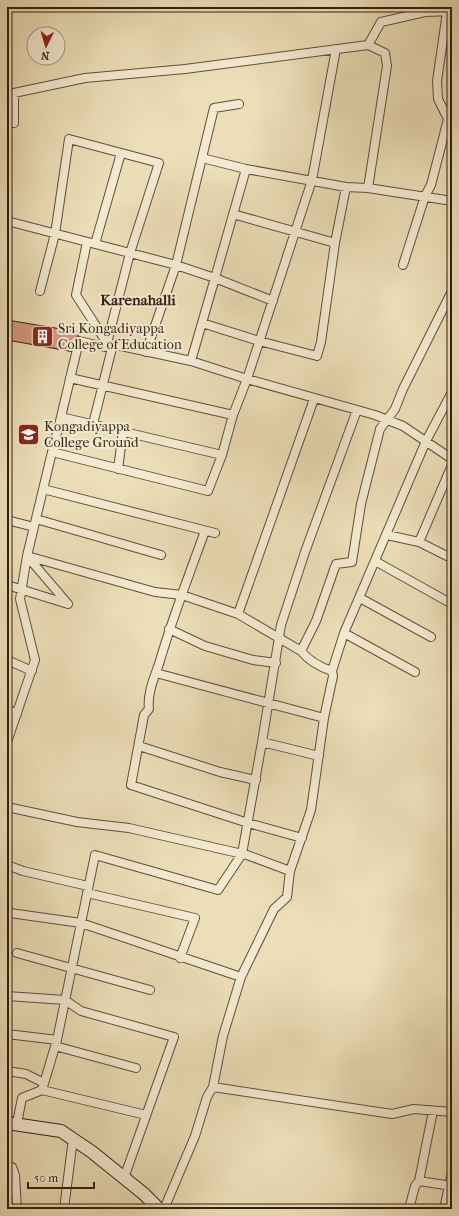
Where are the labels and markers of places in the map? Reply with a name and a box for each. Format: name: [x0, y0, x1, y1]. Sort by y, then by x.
place label: Sri Kongadiyappa College of Education: [58, 320, 182, 353]
building icon: Sri Kongadiyappa College of Education: [29, 323, 55, 349]
place label: Kongadiyappa College Ground: [44, 418, 139, 451]
school or university icon: Kongadiyappa College Ground: [15, 421, 41, 447]

